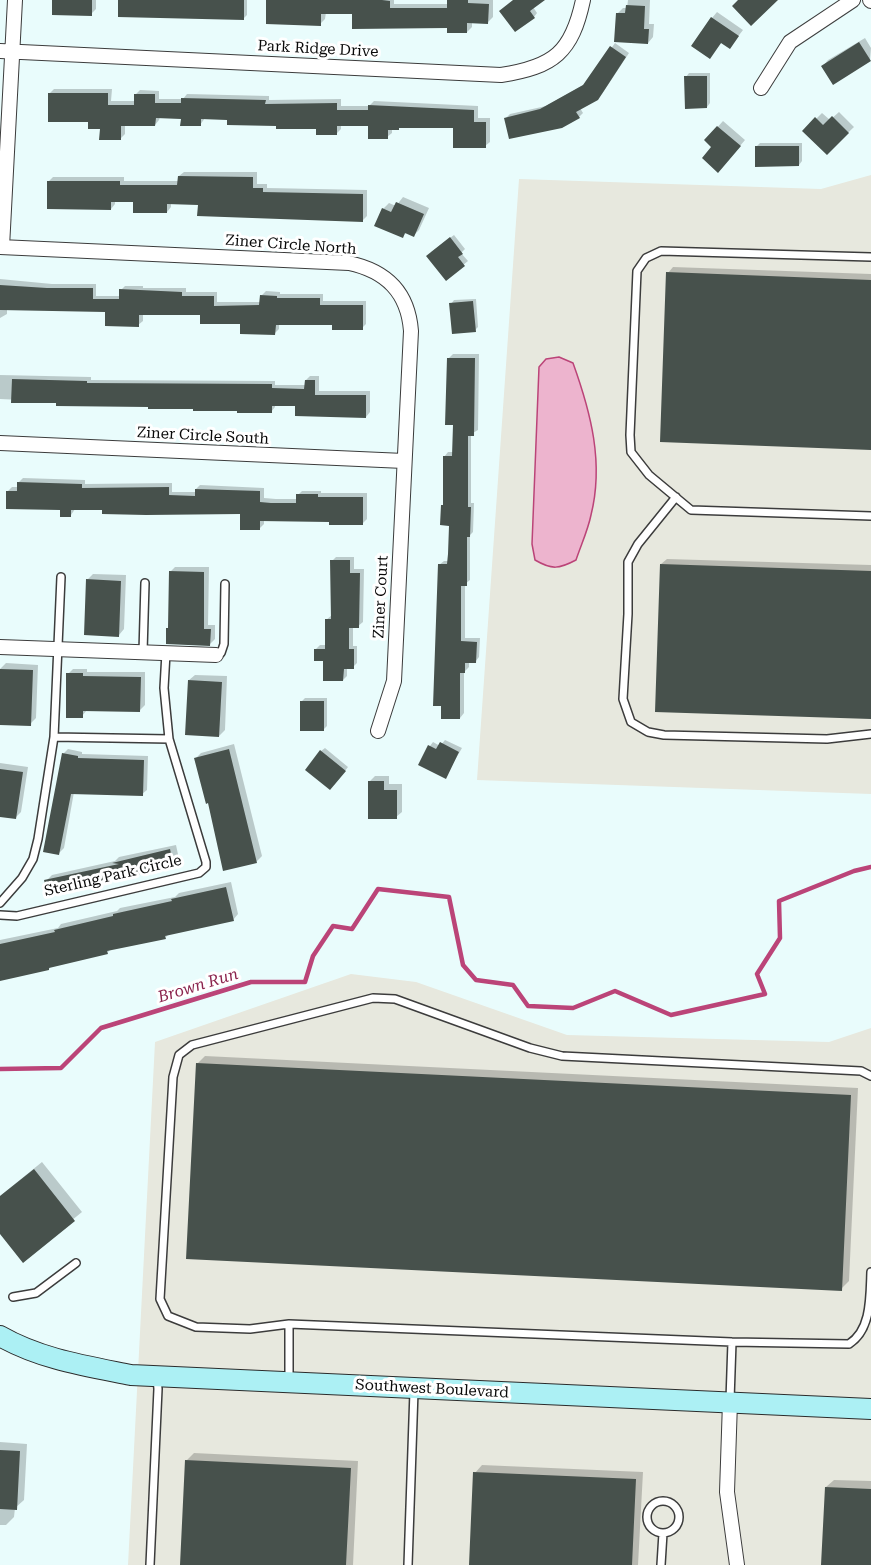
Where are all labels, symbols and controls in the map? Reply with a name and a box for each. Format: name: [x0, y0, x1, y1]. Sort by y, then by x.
street label: Park Ridge Drive: [257, 37, 379, 61]
street label: Ziner Circle North: [225, 231, 357, 259]
street label: Ziner Circle South: [137, 424, 269, 448]
street label: Ziner Court: [370, 555, 392, 639]
street label: Sterling Park Circle: [43, 851, 183, 901]
water label: Brown Run: [155, 965, 241, 1007]
street label: Southwest Boulevard: [355, 1376, 509, 1402]

